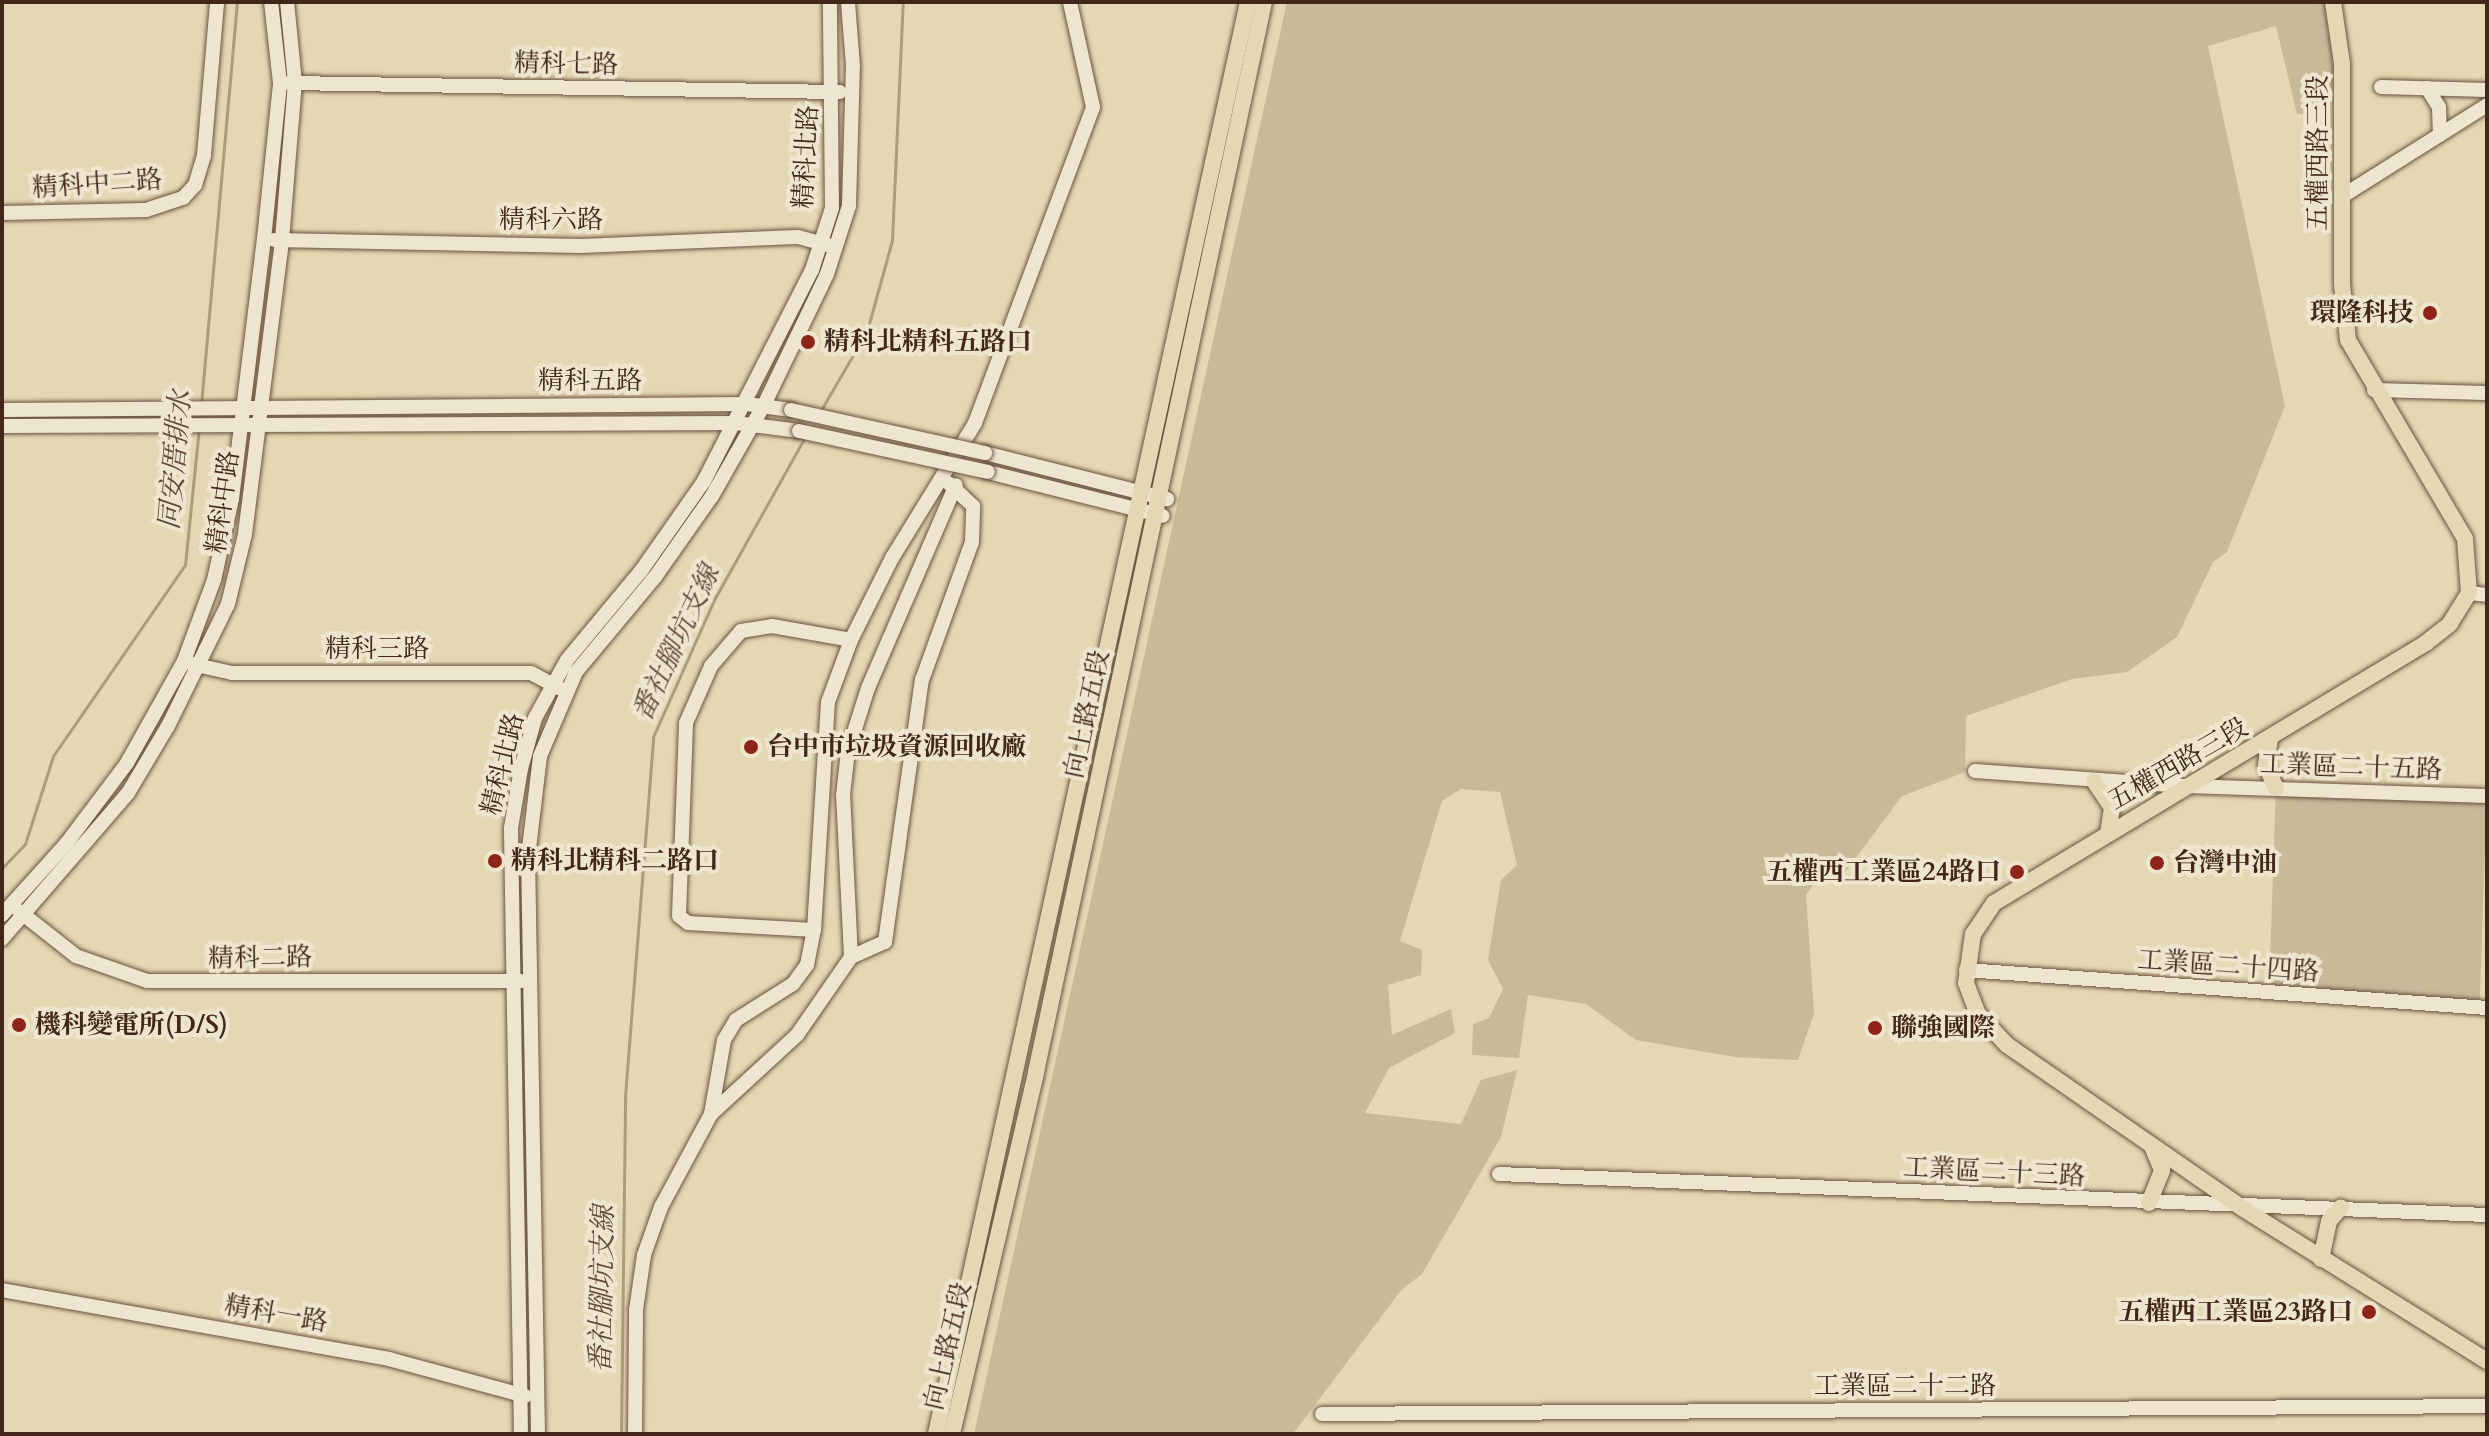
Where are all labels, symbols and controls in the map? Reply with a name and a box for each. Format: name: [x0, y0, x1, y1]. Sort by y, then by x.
street label: 精科七路: [514, 47, 618, 81]
street label: 五權西路三段: [2302, 75, 2334, 231]
street label: 精科北路: [788, 104, 824, 210]
street label: 精科中二路: [31, 164, 163, 204]
street label: 精科六路: [499, 204, 603, 236]
place label: 環隆科技: [2310, 297, 2414, 329]
marker: 環隆科技: [2421, 304, 2439, 322]
place label: 精科北精科五路口: [824, 326, 1032, 358]
marker: 精科北精科五路口: [799, 333, 817, 351]
street label: 精科五路: [538, 365, 642, 397]
water label: 同安厝排水: [152, 389, 198, 531]
street label: 精科中路: [200, 448, 246, 556]
water label: 番社腳坑支線: [625, 560, 727, 726]
street label: 精科三路: [325, 633, 429, 665]
street label: 向上路五段: [1058, 647, 1116, 781]
street label: 精科北路: [475, 710, 531, 818]
street label: 五權西路三段: [2103, 711, 2253, 817]
place label: 台中市垃圾資源回收廠: [767, 731, 1027, 763]
marker: 台中市垃圾資源回收廠: [742, 738, 760, 756]
street label: 工業區二十五路: [2260, 748, 2442, 786]
place label: 精科北精科二路口: [511, 845, 719, 877]
place label: 台灣中油: [2173, 847, 2277, 879]
marker: 精科北精科二路口: [486, 852, 504, 870]
marker: 台灣中油: [2148, 854, 2166, 872]
place label: 五權西工業區24路口: [1766, 856, 2001, 888]
marker: 五權西工業區24路口: [2008, 863, 2026, 881]
street label: 精科二路: [208, 941, 312, 975]
street label: 工業區二十四路: [2136, 944, 2320, 988]
place label: 機科變電所(D/S): [35, 1009, 228, 1041]
place label: 聯強國際: [1891, 1012, 1995, 1044]
marker: 機科變電所(D/S): [10, 1016, 28, 1034]
marker: 聯強國際: [1866, 1019, 1884, 1037]
street label: 工業區二十三路: [1902, 1152, 2086, 1192]
water label: 番社腳坑支線: [584, 1205, 620, 1373]
street label: 向上路五段: [918, 1279, 978, 1413]
street label: 精科一路: [222, 1290, 330, 1338]
place label: 五權西工業區23路口: [2118, 1296, 2353, 1328]
marker: 五權西工業區23路口: [2360, 1303, 2378, 1321]
street label: 工業區二十二路: [1814, 1370, 1996, 1402]

